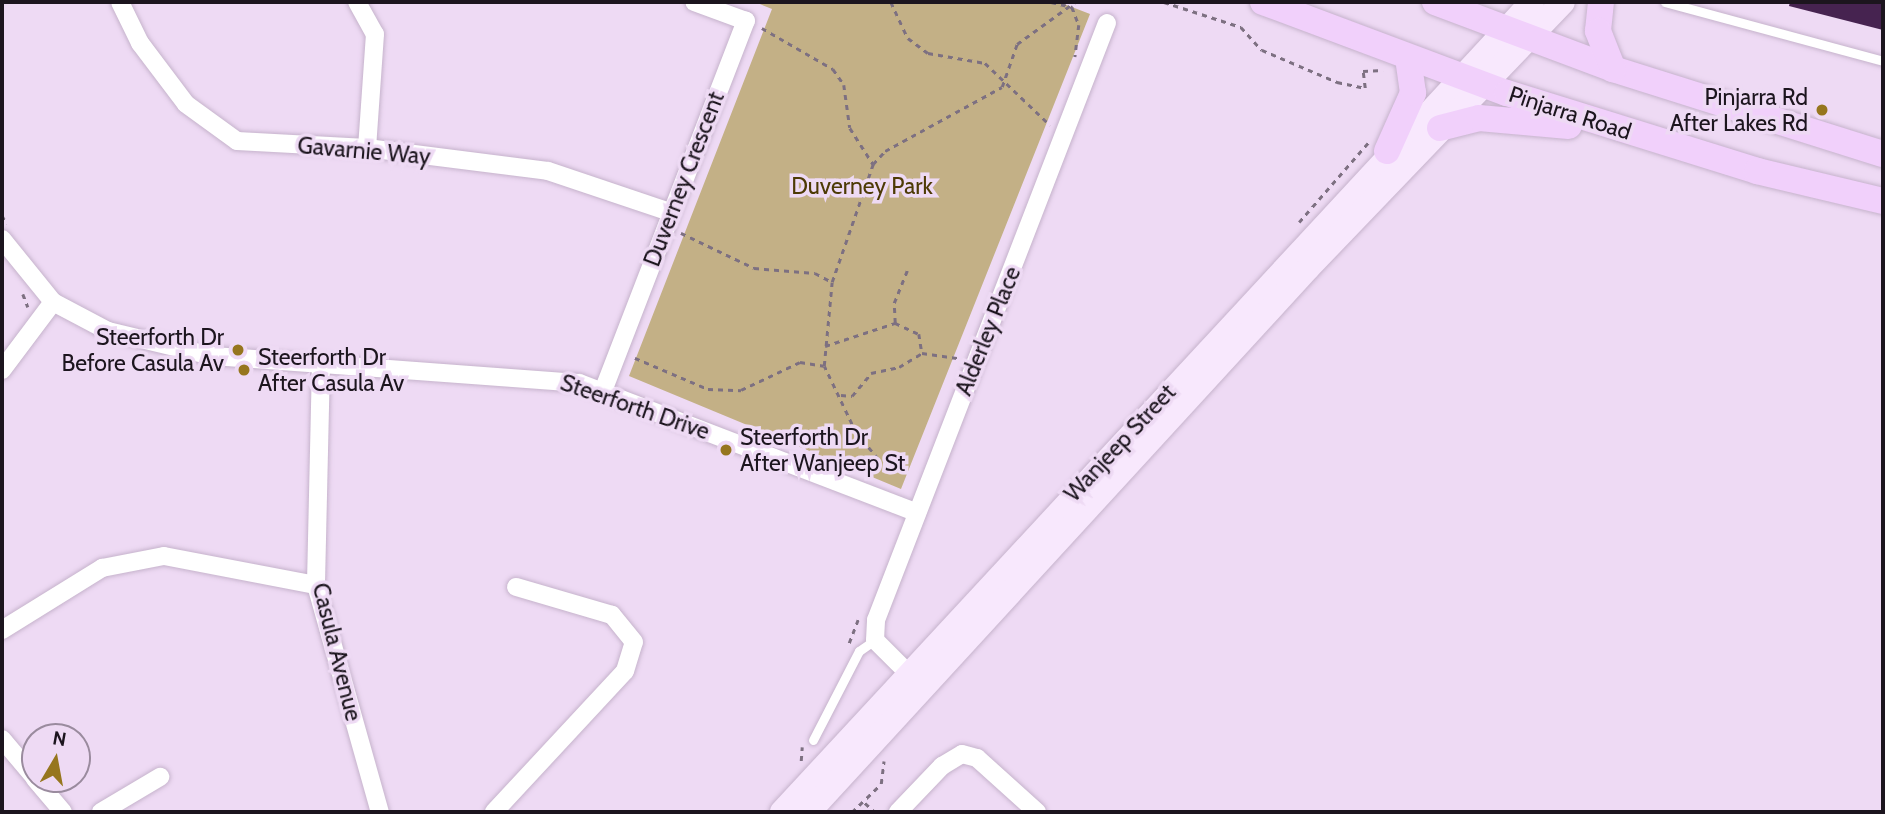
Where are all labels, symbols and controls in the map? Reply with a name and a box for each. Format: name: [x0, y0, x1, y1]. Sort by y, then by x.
street label: Pinjarra Road: [1505, 80, 1635, 146]
place label: Pinjarra Rd After Lakes Rd: [1670, 83, 1808, 137]
street label: Duverney Crescent: [638, 88, 730, 270]
marker: Pinjarra Rd After Lakes Rd: [1814, 102, 1830, 118]
street label: Gavarnie Way: [296, 131, 432, 171]
park label: Duverney Park: [791, 172, 933, 200]
street label: Alderley Place: [950, 263, 1026, 399]
place label: Steerforth Dr Before Casula Av: [61, 323, 224, 377]
marker: Steerforth Dr Before Casula Av: [230, 342, 246, 358]
place label: Steerforth Dr After Casula Av: [258, 343, 404, 397]
marker: Steerforth Dr After Casula Av: [236, 362, 252, 378]
street label: Steerforth Drive: [557, 369, 713, 445]
street label: Wanjeep Street: [1059, 379, 1181, 507]
place label: Steerforth Dr After Wanjeep St: [740, 423, 905, 477]
marker: Steerforth Dr After Wanjeep St: [718, 442, 734, 458]
street label: Casula Avenue: [307, 580, 367, 724]
north arrow: [21, 723, 91, 793]
text: N: [51, 726, 68, 751]

